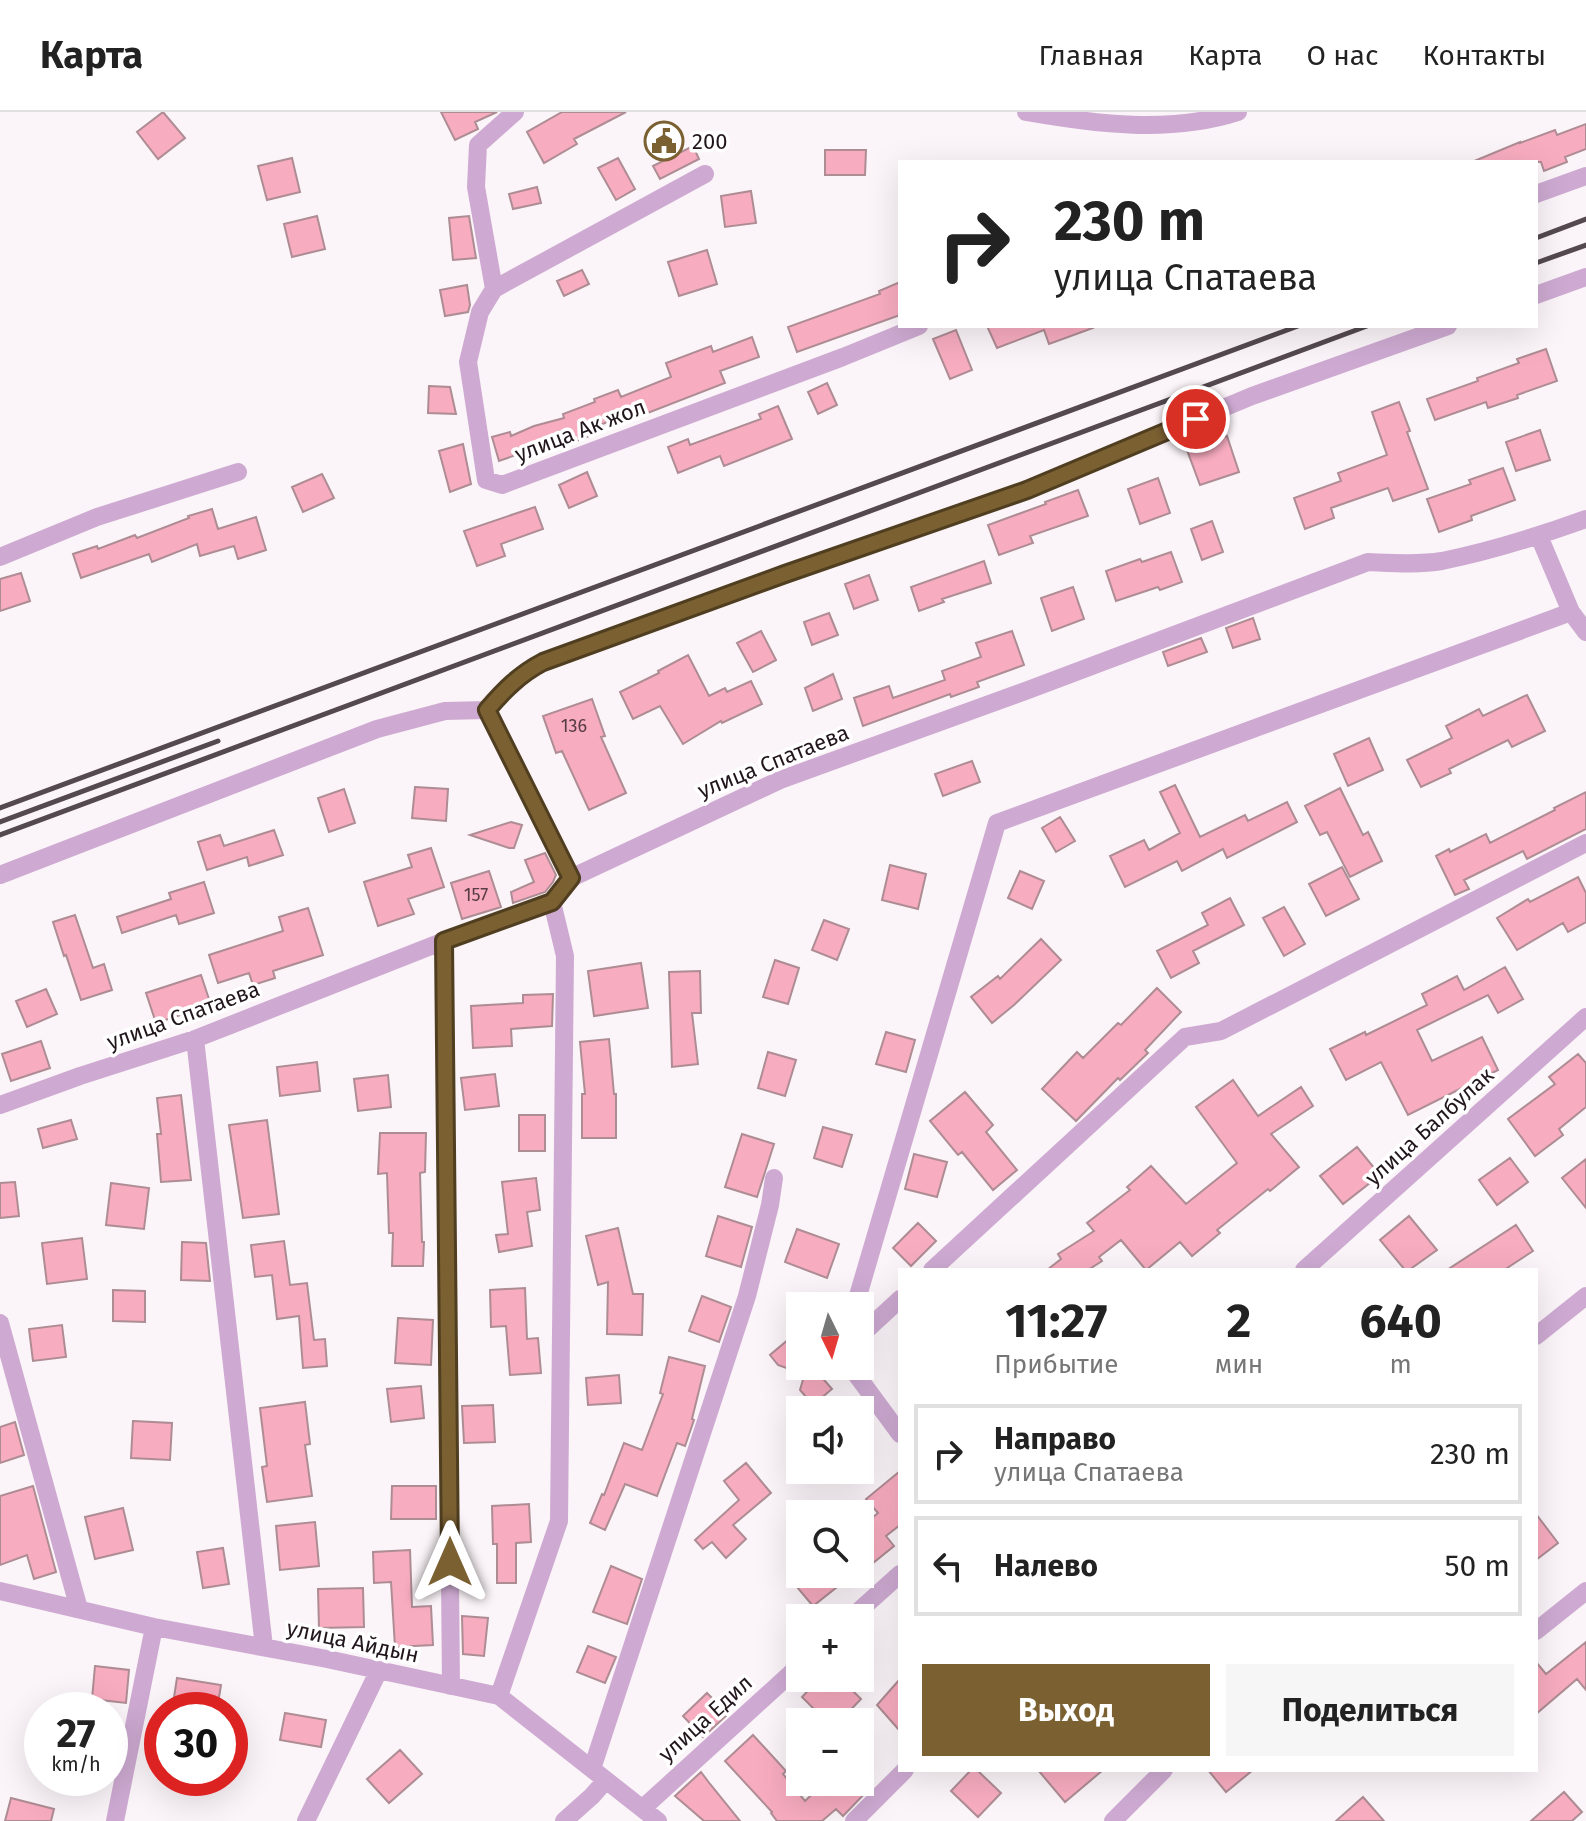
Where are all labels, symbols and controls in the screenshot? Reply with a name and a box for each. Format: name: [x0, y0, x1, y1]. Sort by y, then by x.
text: Карта: [40, 32, 143, 78]
text: Главная: [1038, 39, 1144, 72]
text: Карта: [1188, 39, 1262, 72]
text: О нас: [1306, 39, 1378, 72]
text: Контакты: [1422, 39, 1546, 72]
public building icon: 200: [643, 120, 685, 162]
place label: 200: [692, 128, 727, 155]
text: 230 m: [1054, 188, 1205, 255]
icon: right: [922, 192, 1026, 296]
text: улица Спатаева: [1054, 256, 1317, 300]
pin: [1162, 385, 1230, 453]
street label: улица Ак жол: [511, 393, 649, 468]
icon: arrive: [1174, 397, 1218, 441]
house number: 136: [561, 715, 587, 737]
street label: улица Спатаева: [694, 719, 853, 804]
house number: 157: [464, 884, 488, 906]
street label: улица Спатаева: [103, 975, 263, 1056]
street label: улица Балбулак: [1359, 1061, 1500, 1191]
north arrow: [786, 1292, 874, 1380]
map controls: [786, 1292, 874, 1796]
text: 11:27: [1005, 1292, 1107, 1350]
text: 2: [1227, 1292, 1251, 1350]
text: 640: [1359, 1292, 1442, 1350]
text: Прибытие: [994, 1349, 1118, 1380]
text: мин: [1215, 1349, 1263, 1380]
text: m: [1389, 1349, 1412, 1380]
button: sound: [786, 1396, 874, 1484]
text: Направо: [994, 1421, 1116, 1457]
icon: right: [926, 1432, 970, 1476]
text: 230 m: [1430, 1436, 1510, 1472]
text: улица Спатаева: [994, 1457, 1184, 1488]
button: search: [786, 1500, 874, 1588]
position arrow: [408, 1520, 492, 1604]
icon: left: [926, 1544, 970, 1588]
text: Налево: [994, 1548, 1098, 1584]
text: 50 m: [1445, 1548, 1510, 1584]
button: +: [786, 1604, 874, 1692]
street label: улица Айдын: [284, 1614, 421, 1669]
button: Выход: [922, 1664, 1210, 1756]
button: Поделиться: [1226, 1664, 1514, 1756]
street label: улица Едил: [653, 1669, 758, 1768]
speed limit sign: 30: [144, 1692, 248, 1796]
button: −: [786, 1708, 874, 1796]
text: 27: [57, 1710, 96, 1758]
text: km/h: [51, 1752, 101, 1776]

